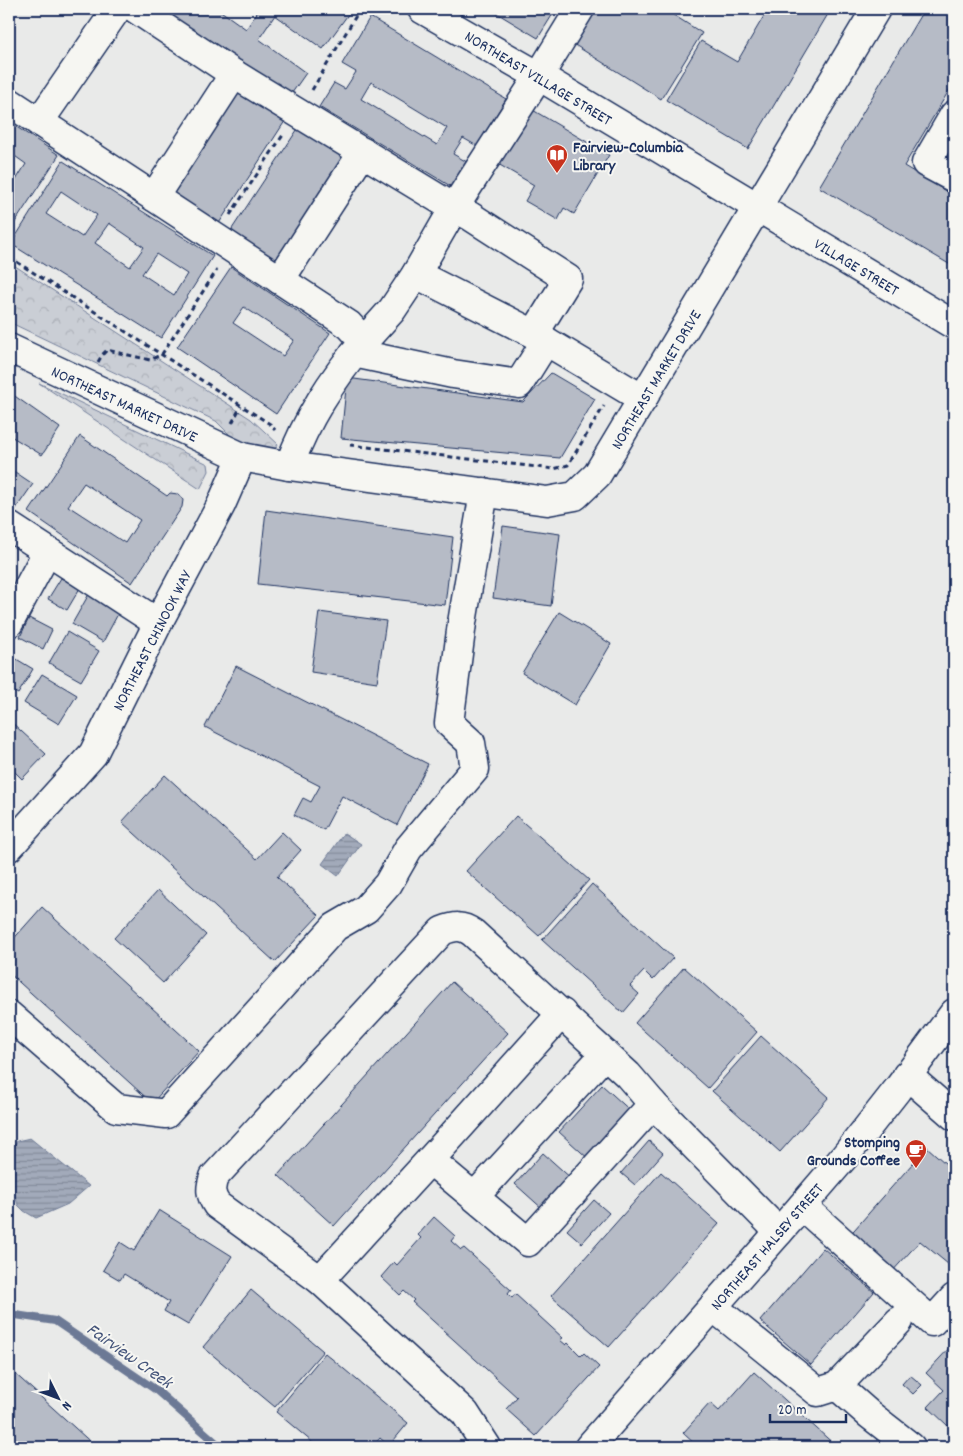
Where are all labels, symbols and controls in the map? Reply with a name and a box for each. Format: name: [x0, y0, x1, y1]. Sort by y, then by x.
street label: NORTHEAST VILLAGE STREET: [460, 26, 616, 133]
place label: Fairview-Columbia Library: [573, 137, 684, 178]
library icon: Fairview-Columbia Library: [545, 143, 569, 174]
street label: VILLAGE STREET: [809, 234, 903, 303]
street label: NORTHEAST MARKET DRIVE: [606, 306, 708, 454]
street label: NORTHEAST MARKET DRIVE: [47, 361, 202, 450]
street label: NORTHEAST CHINOOK WAY: [108, 566, 199, 715]
place label: Stomping Grounds Coffee: [807, 1132, 900, 1173]
cafe icon: Stomping Grounds Coffee: [904, 1138, 928, 1169]
street label: NORTHEAST HALSEY STREET: [706, 1178, 830, 1316]
water label: Fairview Creek: [81, 1318, 178, 1397]
north arrow: [32, 1374, 82, 1424]
scale bar: [770, 1391, 847, 1423]
text: N: [56, 1396, 76, 1415]
text: 20 m: [778, 1400, 806, 1422]

